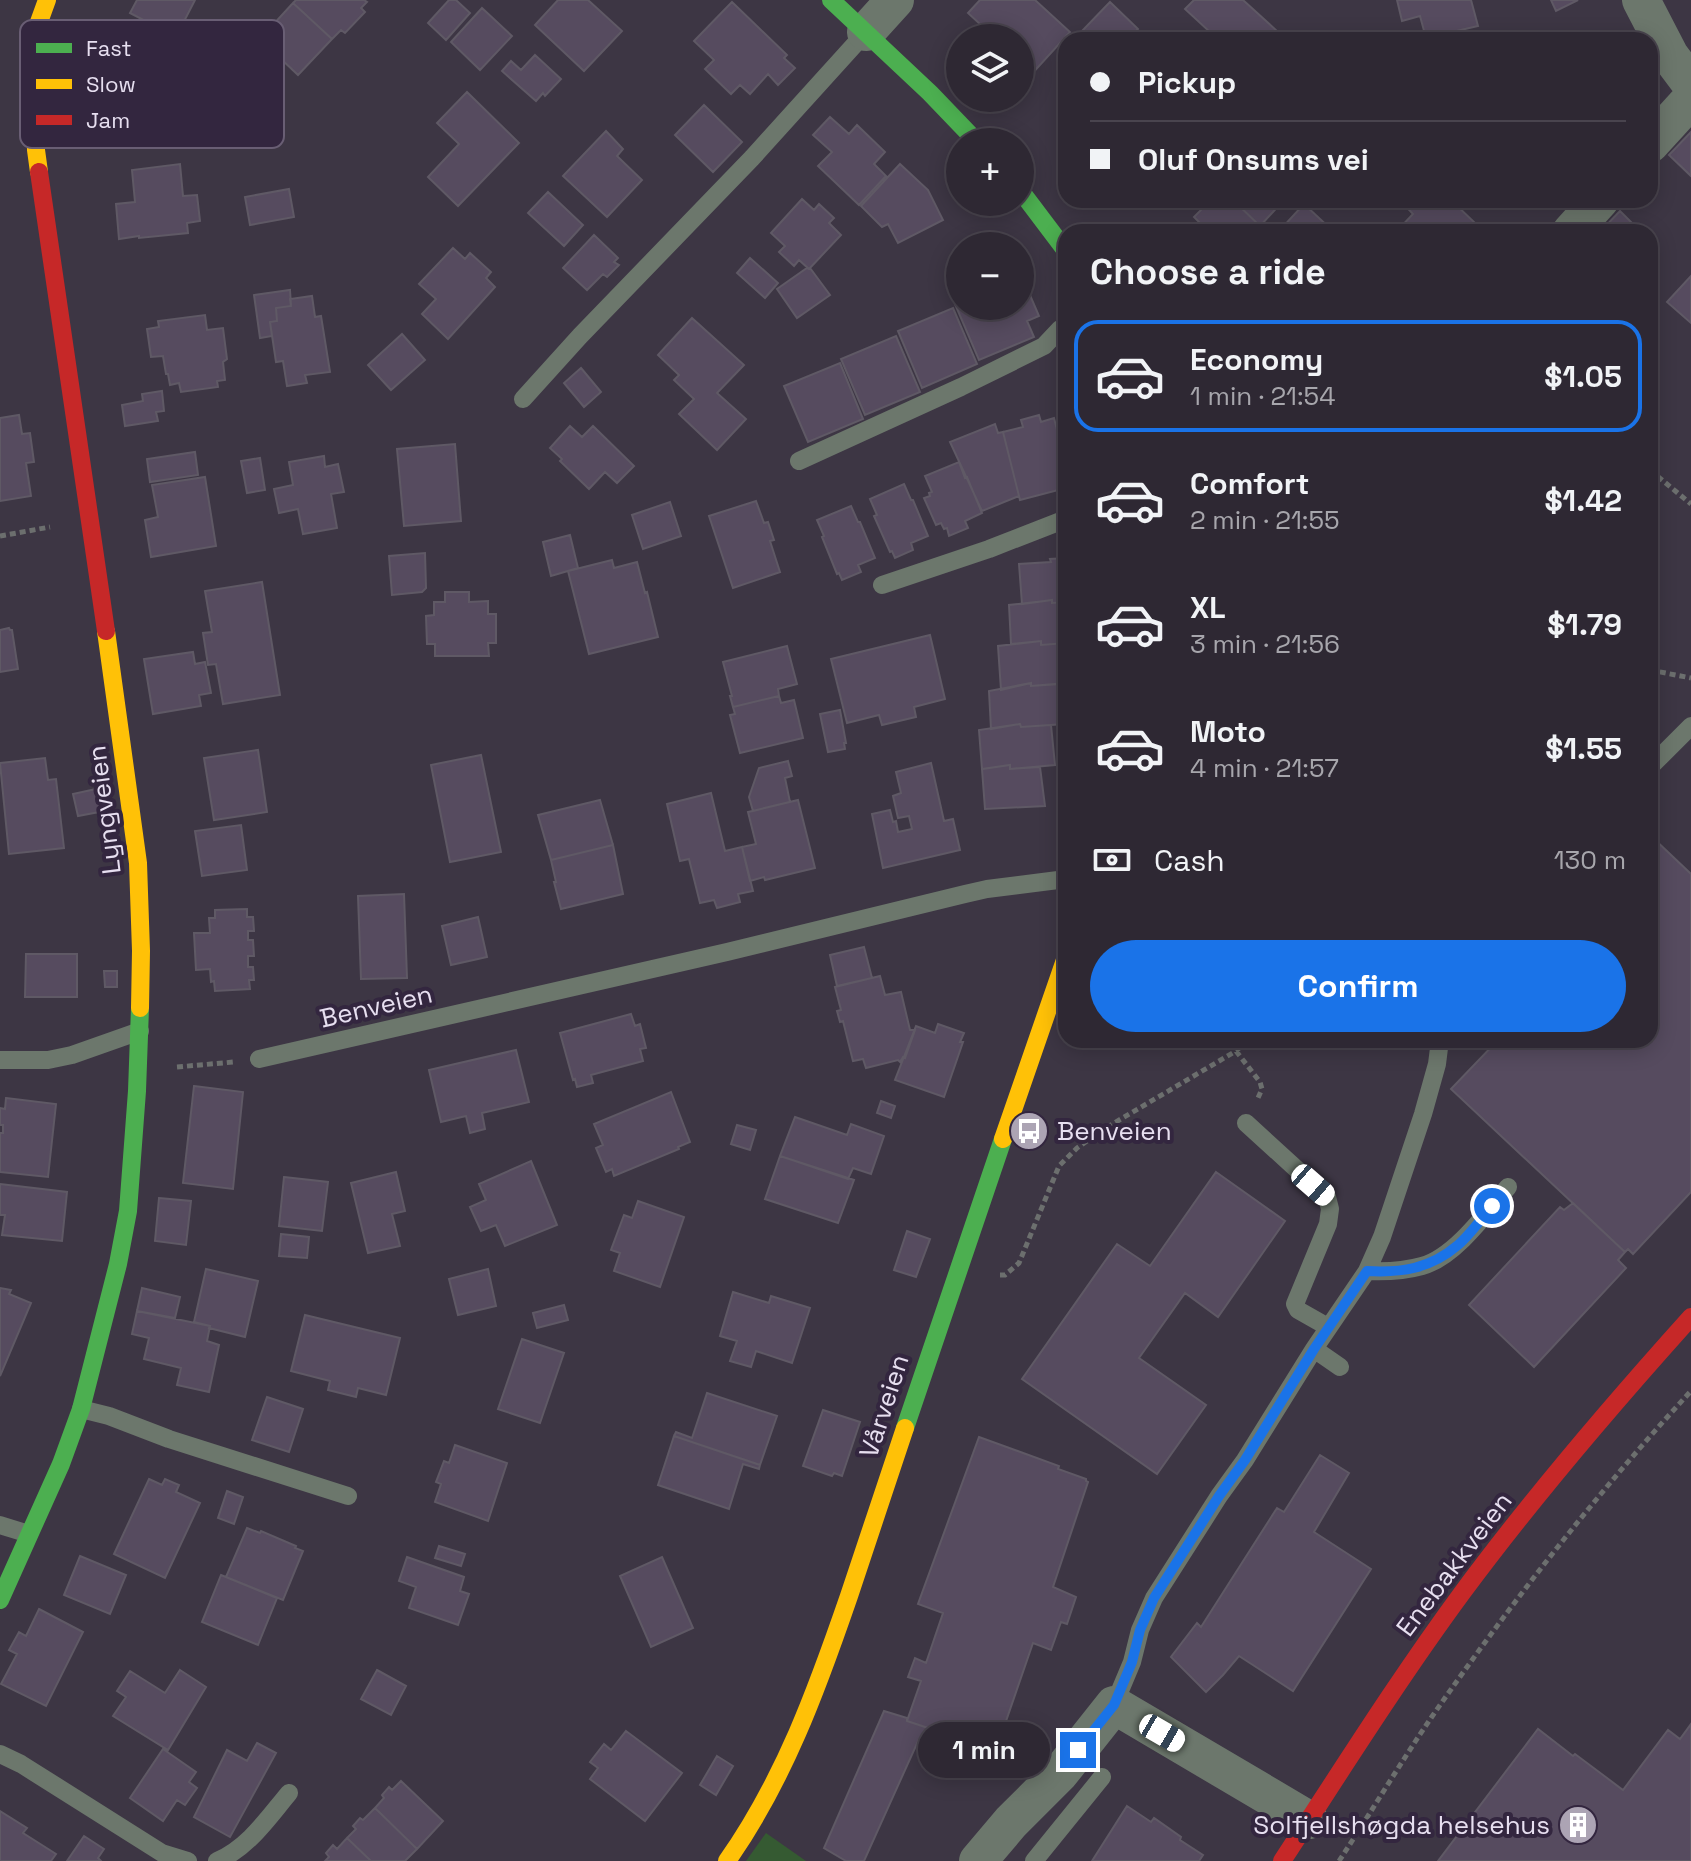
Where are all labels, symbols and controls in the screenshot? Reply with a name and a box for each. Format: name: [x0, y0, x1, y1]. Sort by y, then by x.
legend: [20, 20, 284, 148]
map controls: [946, 24, 1034, 320]
button: layers: [946, 24, 1034, 112]
text: Fast: [86, 34, 132, 62]
text: Pickup: [1138, 63, 1236, 102]
text: Slow: [86, 70, 136, 98]
text: Jam: [86, 106, 130, 134]
button: +: [946, 128, 1034, 216]
text: Oluf Onsums vei: [1138, 140, 1369, 179]
button: −: [946, 232, 1034, 320]
text: Choose a ride: [1090, 249, 1326, 295]
icon: car: [1094, 340, 1166, 412]
text: Economy: [1190, 340, 1323, 379]
text: $1.05: [1544, 357, 1622, 396]
text: 1 min · 21:54: [1190, 379, 1335, 413]
icon: car: [1094, 464, 1166, 536]
text: Comfort: [1190, 464, 1309, 503]
text: $1.42: [1544, 481, 1622, 520]
text: 2 min · 21:55: [1190, 503, 1340, 537]
icon: car: [1094, 588, 1166, 660]
text: XL: [1190, 588, 1226, 627]
text: $1.79: [1547, 605, 1622, 644]
text: 3 min · 21:56: [1190, 627, 1340, 661]
icon: car: [1094, 712, 1166, 784]
text: Moto: [1190, 712, 1266, 751]
text: $1.55: [1545, 729, 1622, 768]
street label: Lyngveien: [79, 744, 129, 876]
text: 4 min · 21:57: [1190, 751, 1339, 785]
icon: cash: [1090, 838, 1134, 882]
text: Cash: [1154, 841, 1225, 880]
text: 130 m: [1554, 843, 1626, 877]
button: Confirm: [1090, 940, 1626, 1032]
street label: Benveien: [316, 977, 436, 1035]
bus stop icon: Benveien: [1008, 1110, 1050, 1152]
place label: Benveien: [1057, 1114, 1172, 1148]
car: [1287, 1160, 1339, 1210]
route start: [1474, 1188, 1510, 1224]
street label: Vårveien: [851, 1350, 917, 1462]
street label: Enebakkveien: [1389, 1485, 1519, 1643]
car: [1135, 1711, 1189, 1755]
callout: 1 min: [918, 1722, 1050, 1778]
route end: [1060, 1732, 1096, 1768]
text: 1 min: [952, 1733, 1016, 1767]
building icon: Solfjellshøgda helsehus: [1557, 1804, 1599, 1846]
place label: Solfjellshøgda helsehus: [1253, 1808, 1550, 1842]

